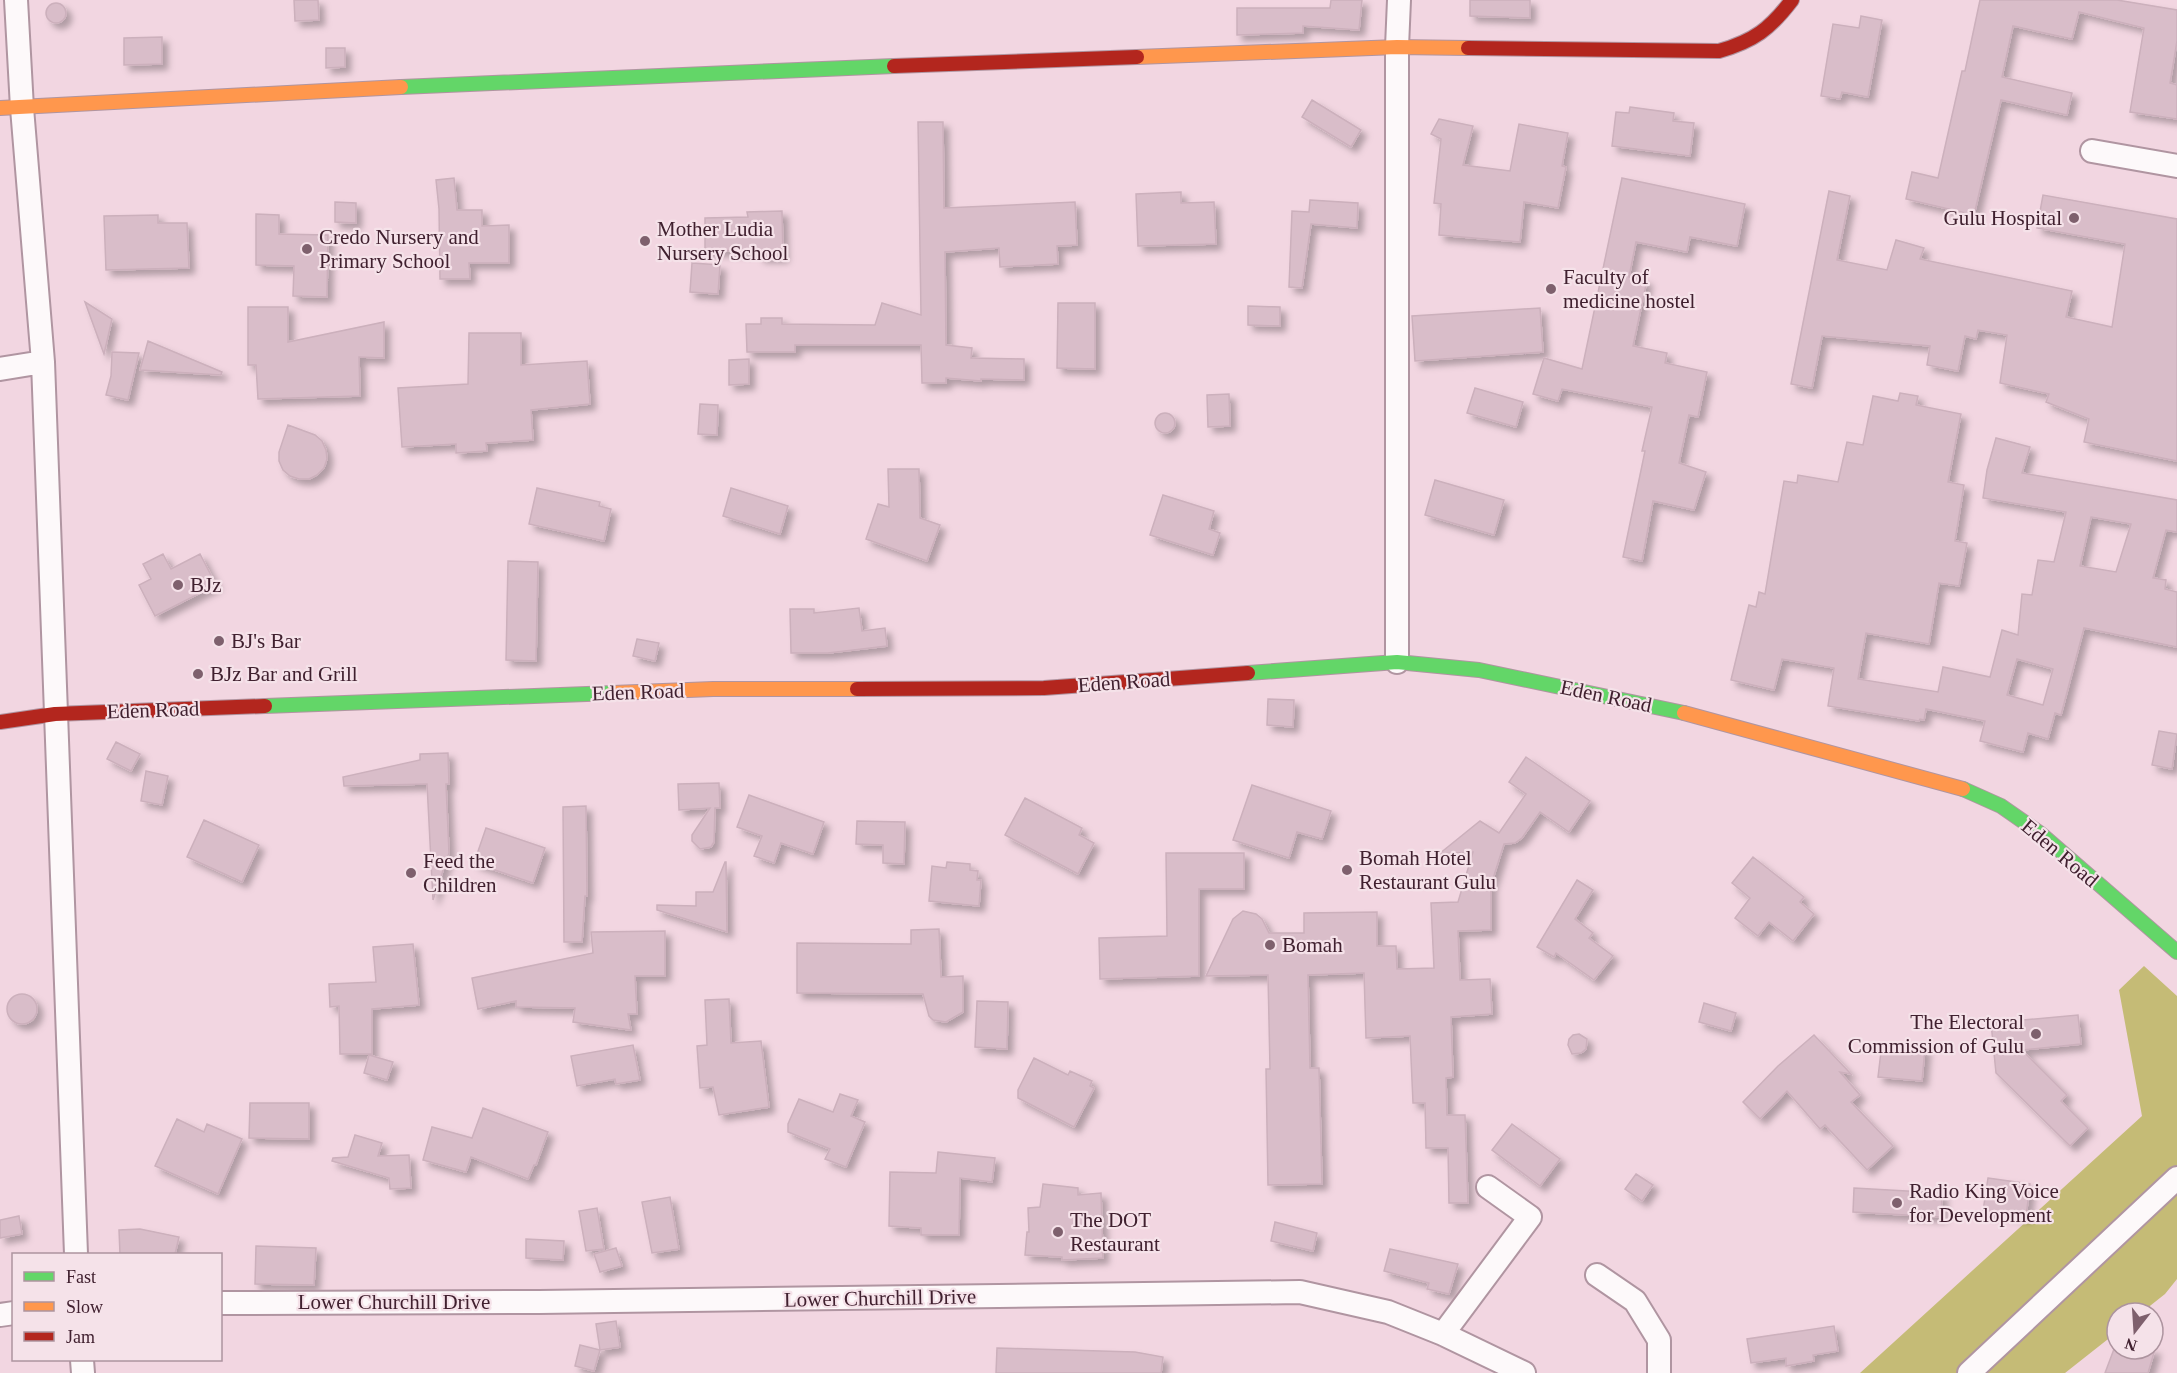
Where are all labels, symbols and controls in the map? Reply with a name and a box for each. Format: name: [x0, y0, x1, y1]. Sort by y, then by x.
place label: Gulu Hospital: [1944, 206, 2062, 230]
marker: Gulu Hospital: [2067, 211, 2081, 225]
place label: Mother Ludia Nursery School: [657, 217, 788, 265]
place label: Credo Nursery and Primary School: [319, 225, 479, 273]
marker: Mother Ludia Nursery School: [638, 234, 652, 248]
marker: Credo Nursery and Primary School: [300, 242, 314, 256]
place label: Faculty of medicine hostel: [1563, 265, 1696, 313]
marker: Faculty of medicine hostel: [1544, 282, 1558, 296]
place label: BJz: [190, 573, 222, 597]
marker: BJz: [171, 578, 185, 592]
place label: BJ's Bar: [231, 629, 301, 653]
marker: BJ's Bar: [212, 634, 226, 648]
place label: BJz Bar and Grill: [210, 662, 358, 686]
marker: BJz Bar and Grill: [191, 667, 205, 681]
street label: Eden Road: [1077, 667, 1172, 697]
street label: Eden Road: [1558, 675, 1654, 717]
street label: Eden Road: [591, 678, 685, 706]
street label: Eden Road: [106, 696, 200, 724]
street label: Eden Road: [2017, 814, 2104, 892]
place label: Bomah Hotel Restaurant Gulu: [1359, 846, 1497, 894]
place label: Feed the Children: [423, 849, 497, 897]
marker: Bomah Hotel Restaurant Gulu: [1340, 863, 1354, 877]
marker: Feed the Children: [404, 866, 418, 880]
place label: Bomah: [1282, 933, 1343, 957]
marker: Bomah: [1263, 938, 1277, 952]
place label: The Electoral Commission of Gulu: [1848, 1010, 2024, 1058]
marker: The Electoral Commission of Gulu: [2029, 1027, 2043, 1041]
place label: Radio King Voice for Development: [1909, 1179, 2059, 1227]
marker: Radio King Voice for Development: [1890, 1196, 1904, 1210]
place label: The DOT Restaurant: [1070, 1208, 1160, 1256]
marker: The DOT Restaurant: [1051, 1225, 1065, 1239]
legend: [12, 1253, 222, 1361]
text: Fast: [66, 1267, 96, 1287]
street label: Lower Churchill Drive: [784, 1284, 976, 1312]
street label: Lower Churchill Drive: [298, 1290, 490, 1314]
text: Slow: [66, 1297, 103, 1317]
north arrow: [2105, 1301, 2165, 1361]
text: Jam: [66, 1327, 95, 1347]
text: N: [2122, 1335, 2139, 1355]

